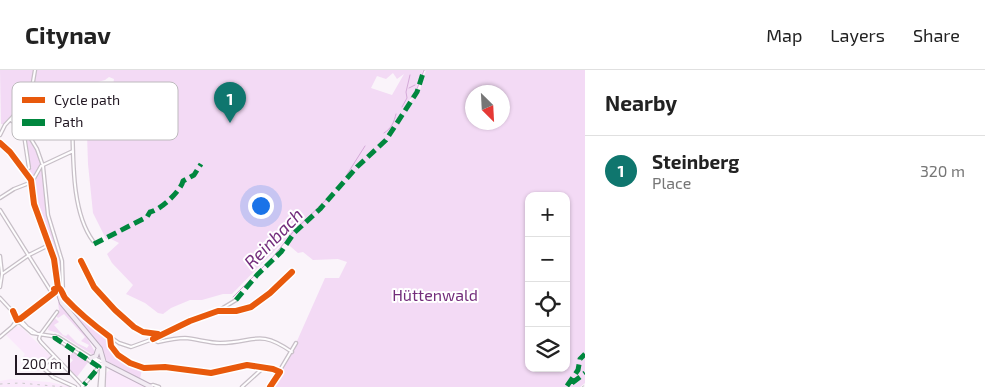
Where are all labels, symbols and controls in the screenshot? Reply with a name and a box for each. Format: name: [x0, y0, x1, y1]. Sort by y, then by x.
text: Citynav: [25, 20, 111, 49]
text: Map: [766, 24, 802, 46]
text: Layers: [830, 24, 885, 46]
text: Share: [913, 24, 960, 46]
legend: [12, 82, 178, 140]
pin: 1: [214, 82, 246, 123]
north arrow: [465, 85, 510, 130]
text: Nearby: [605, 90, 677, 115]
text: Cycle path: [54, 91, 120, 108]
text: Path: [54, 113, 83, 130]
text: Steinberg: [652, 150, 739, 173]
text: 1: [618, 161, 624, 180]
text: 320 m: [920, 161, 965, 180]
text: Place: [652, 173, 691, 192]
map controls: [525, 192, 570, 372]
button: +: [525, 192, 570, 237]
your location: [248, 193, 274, 219]
water label: Reinbach: [239, 203, 307, 273]
button: −: [525, 237, 570, 282]
button: locate: [525, 282, 570, 327]
park label: Hüttenwald: [392, 285, 478, 304]
button: layers: [525, 327, 570, 372]
scale bar: [15, 352, 70, 375]
text: 200 m: [22, 355, 62, 372]

